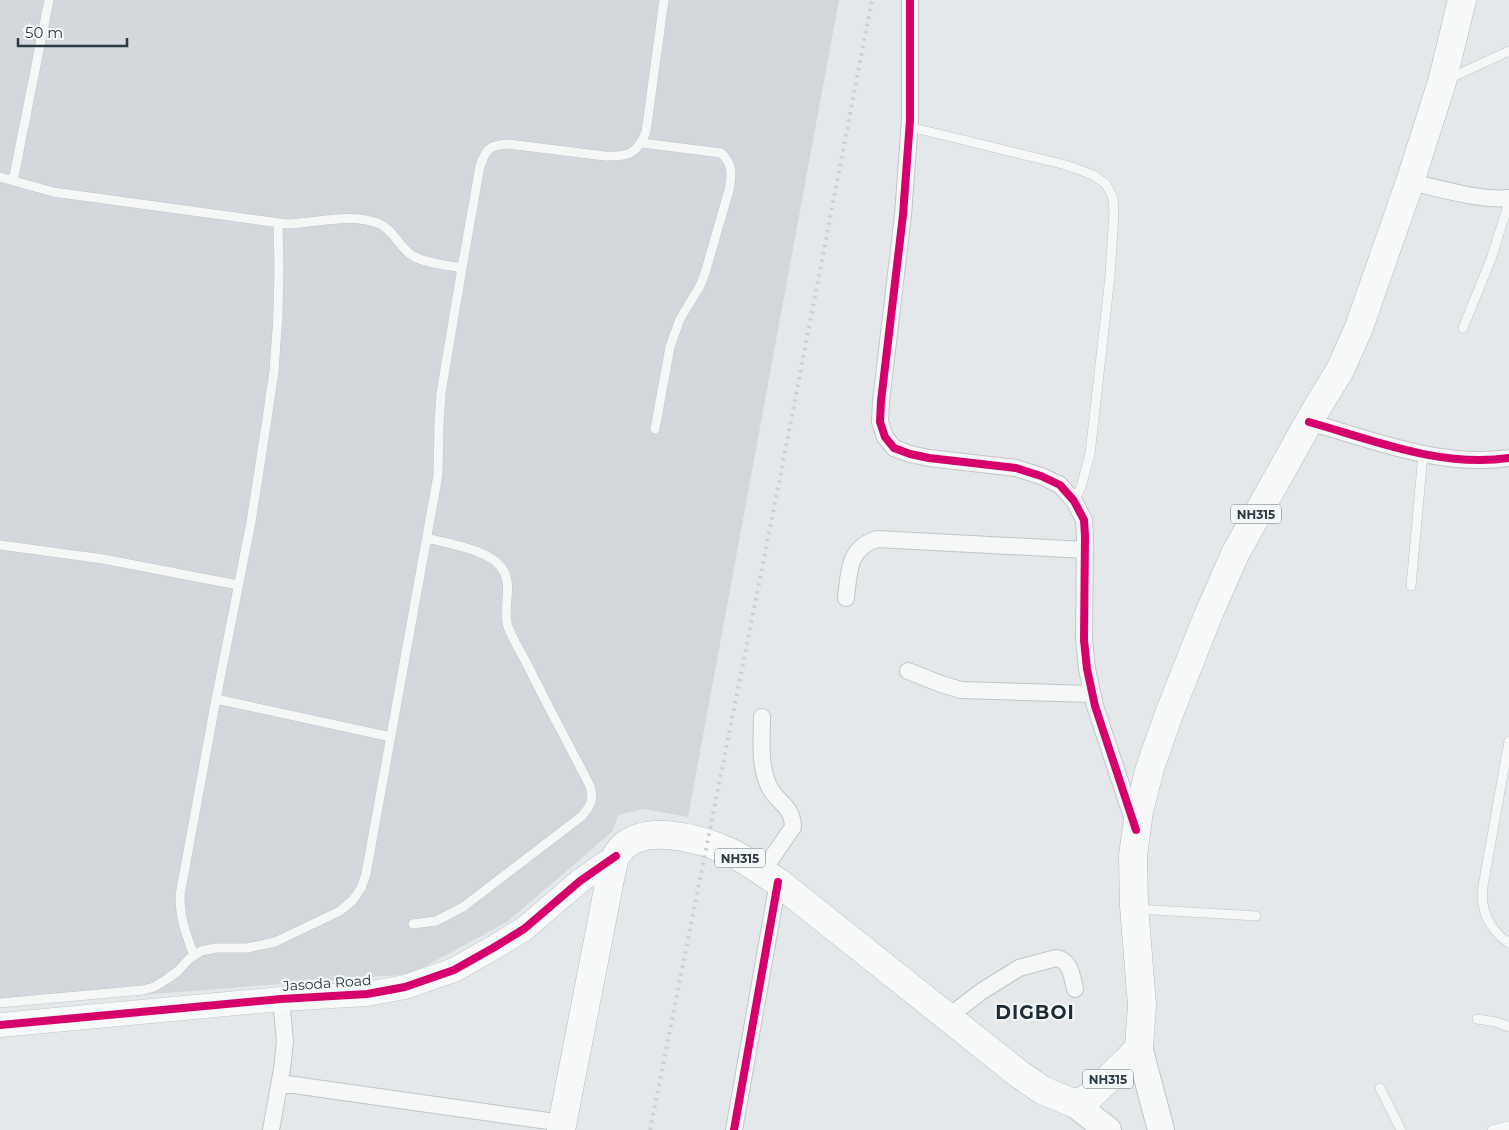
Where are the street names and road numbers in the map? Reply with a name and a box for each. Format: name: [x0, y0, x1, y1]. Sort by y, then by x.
road number: NH315: [1231, 504, 1281, 524]
road number: NH315: [715, 848, 765, 868]
street label: Jasoda Road: [281, 971, 372, 995]
road number: NH315: [1083, 1070, 1133, 1088]

